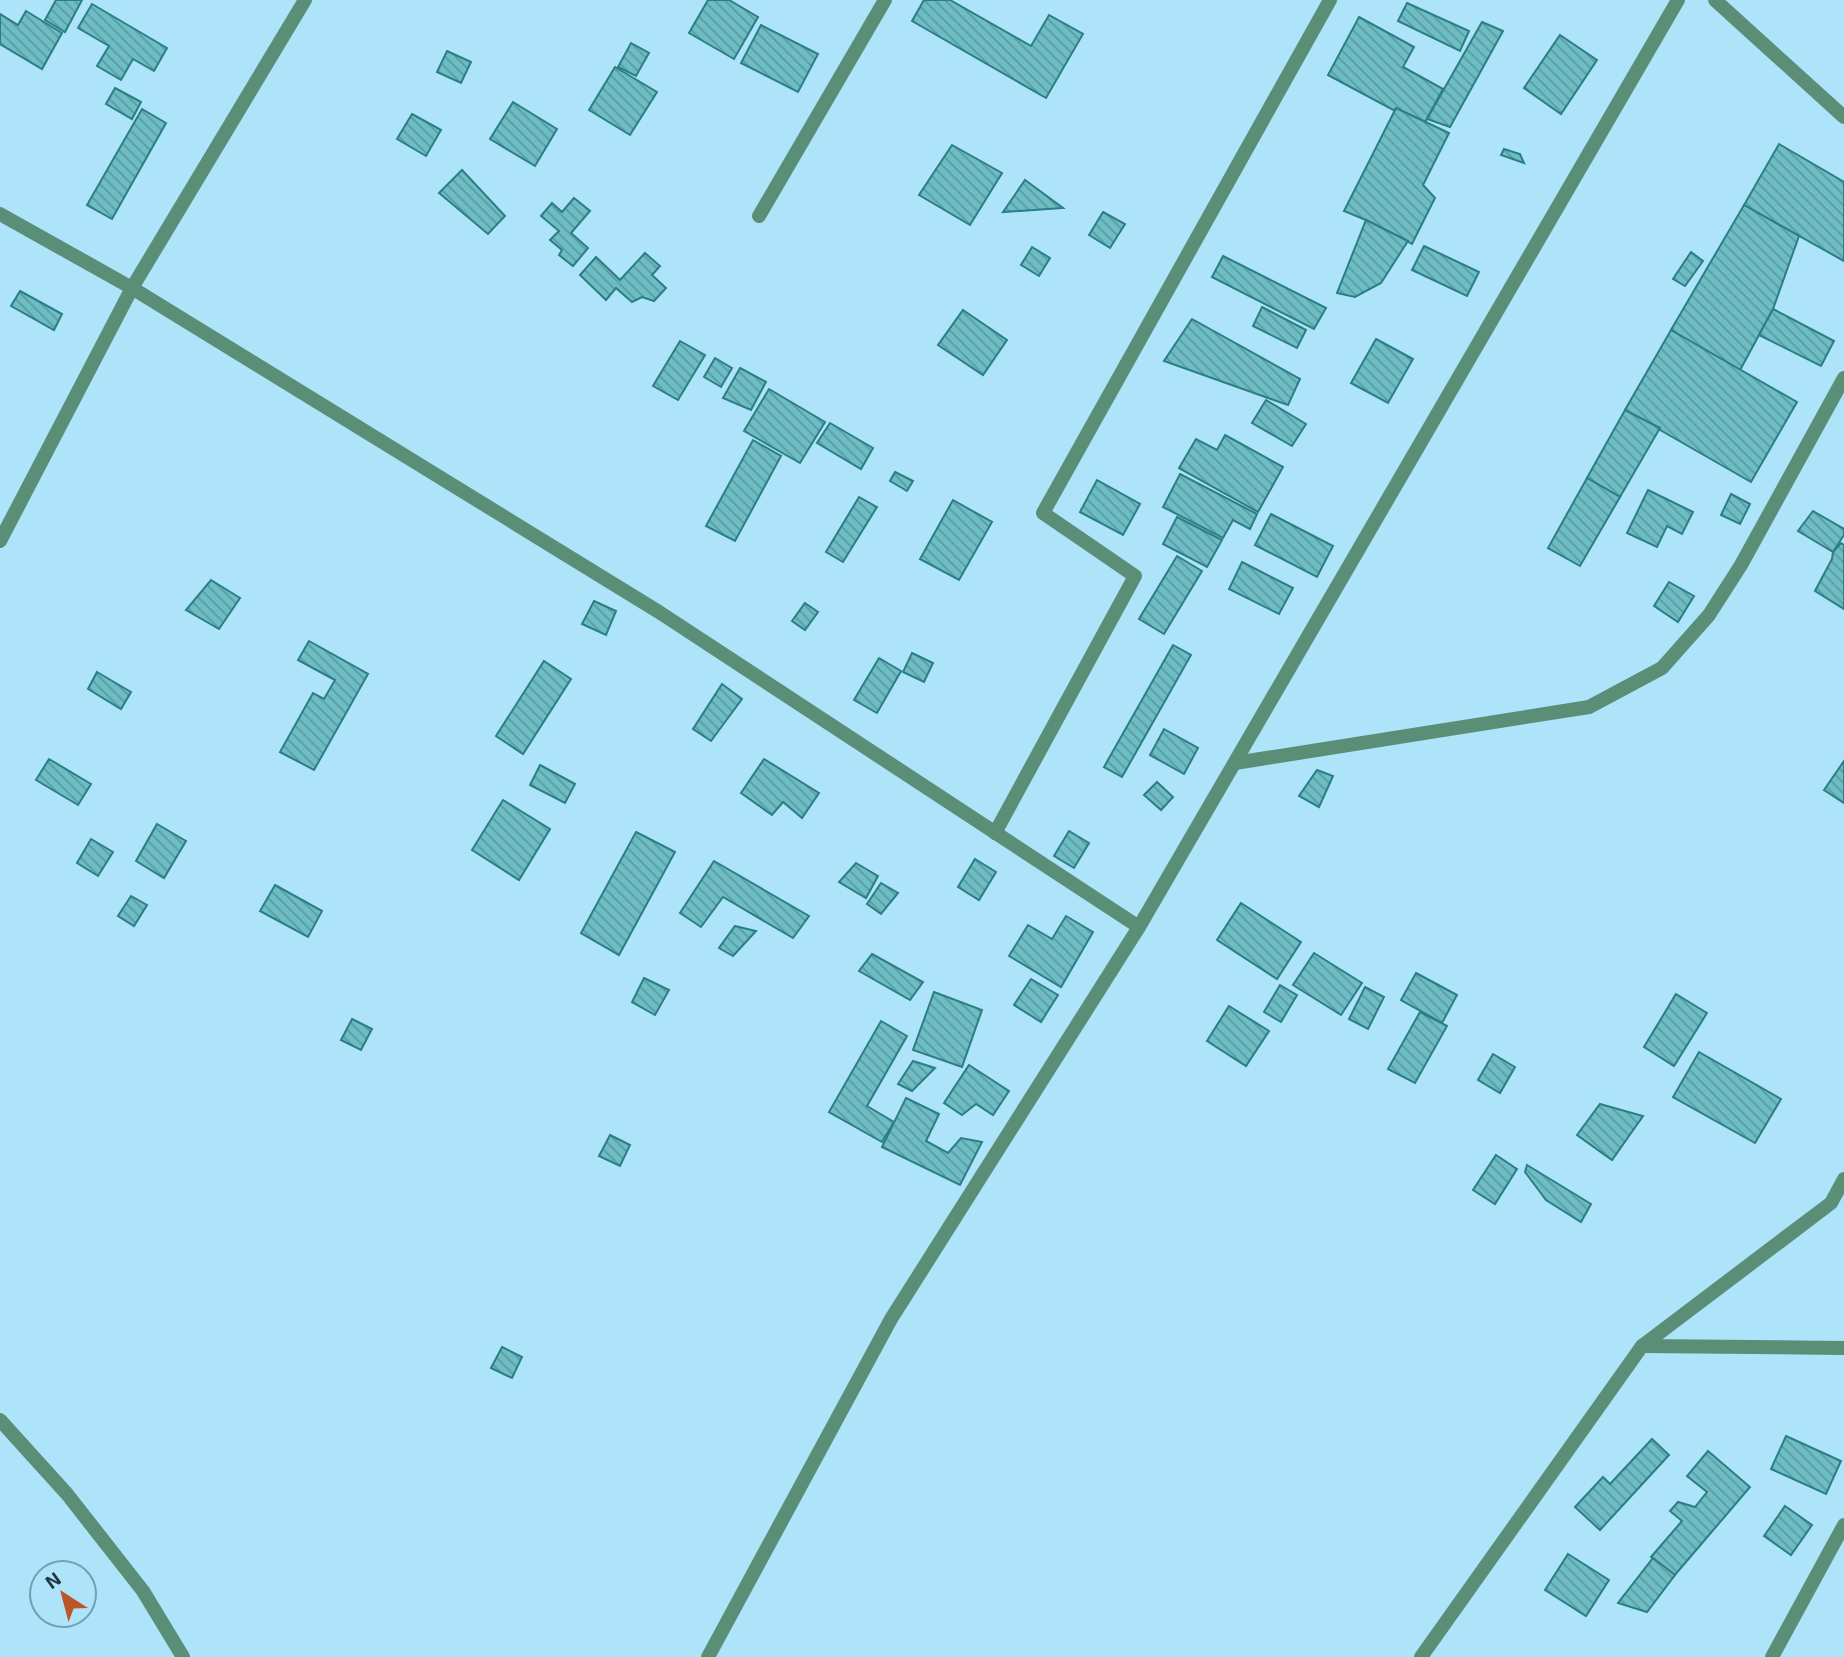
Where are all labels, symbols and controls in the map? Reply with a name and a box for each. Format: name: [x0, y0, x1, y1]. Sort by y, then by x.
north arrow: [28, 1559, 98, 1629]
text: N: [40, 1567, 65, 1593]

